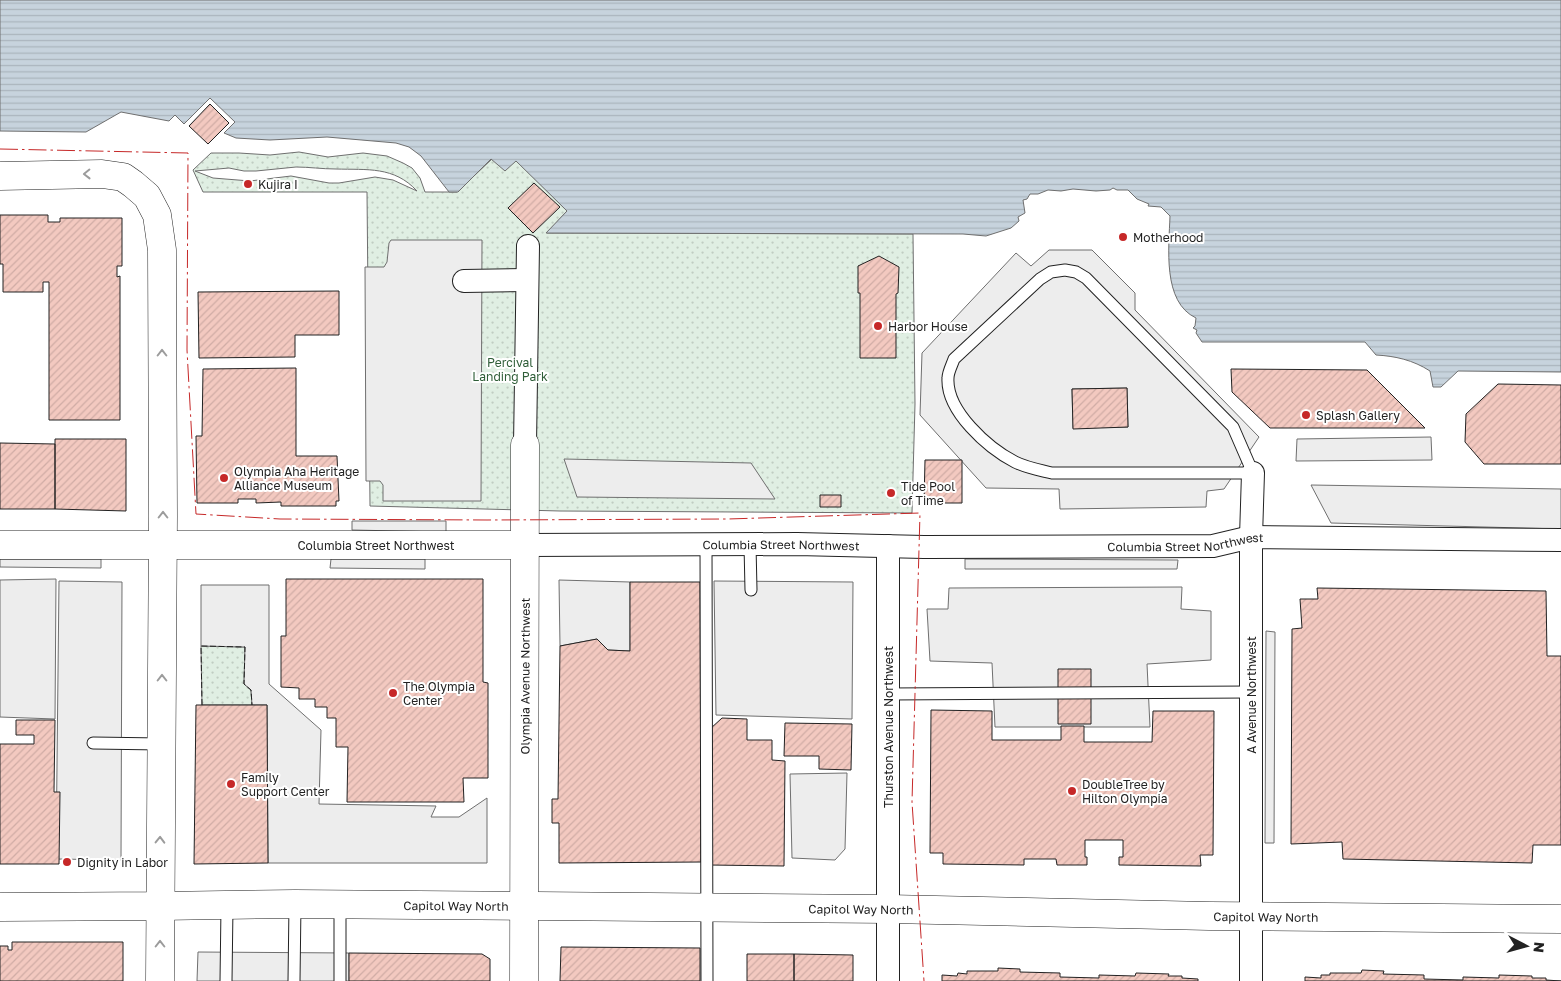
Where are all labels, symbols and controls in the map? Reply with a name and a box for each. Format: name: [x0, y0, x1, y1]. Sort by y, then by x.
one-way arrow: [83, 169, 90, 179]
place label: Kujira I: [258, 177, 298, 192]
marker: Kujira I: [242, 178, 254, 190]
place label: Motherhood: [1133, 230, 1204, 245]
marker: Motherhood: [1117, 231, 1129, 243]
place label: Harbor House: [888, 319, 968, 334]
marker: Harbor House: [872, 320, 884, 332]
one-way arrow: [157, 348, 167, 356]
park label: Percival Landing Park: [472, 355, 548, 384]
place label: Splash Gallery: [1316, 408, 1400, 423]
marker: Splash Gallery: [1300, 409, 1312, 421]
place label: Olympia Aha Heritage Alliance Museum: [234, 464, 359, 493]
marker: Olympia Aha Heritage Alliance Museum: [218, 472, 230, 484]
place label: Tide Pool of Time: [901, 479, 955, 508]
marker: Tide Pool of Time: [885, 487, 897, 499]
one-way arrow: [158, 511, 168, 518]
street label: Columbia Street Northwest: [1107, 529, 1264, 554]
street label: Columbia Street Northwest: [702, 536, 860, 553]
street label: Columbia Street Northwest: [297, 538, 455, 553]
street label: Olympia Avenue Northwest: [517, 597, 532, 754]
street label: A Avenue Northwest: [1244, 636, 1259, 754]
street label: Thurston Avenue Northwest: [881, 646, 896, 808]
one-way arrow: [157, 673, 167, 681]
place label: The Olympia Center: [403, 679, 475, 708]
marker: The Olympia Center: [387, 687, 399, 699]
place label: Family Support Center: [241, 770, 330, 799]
place label: DoubleTree by Hilton Olympia: [1082, 777, 1168, 806]
marker: Family Support Center: [225, 778, 237, 790]
marker: DoubleTree by Hilton Olympia: [1066, 785, 1078, 797]
one-way arrow: [155, 836, 166, 844]
place label: Dignity in Labor: [77, 855, 168, 870]
marker: Dignity in Labor: [61, 856, 73, 868]
street label: Capitol Way North: [403, 897, 509, 913]
street label: Capitol Way North: [808, 901, 914, 917]
street label: Capitol Way North: [1213, 909, 1319, 924]
north arrow: [1501, 921, 1551, 971]
one-way arrow: [155, 939, 165, 947]
text: N: [1530, 941, 1548, 954]

